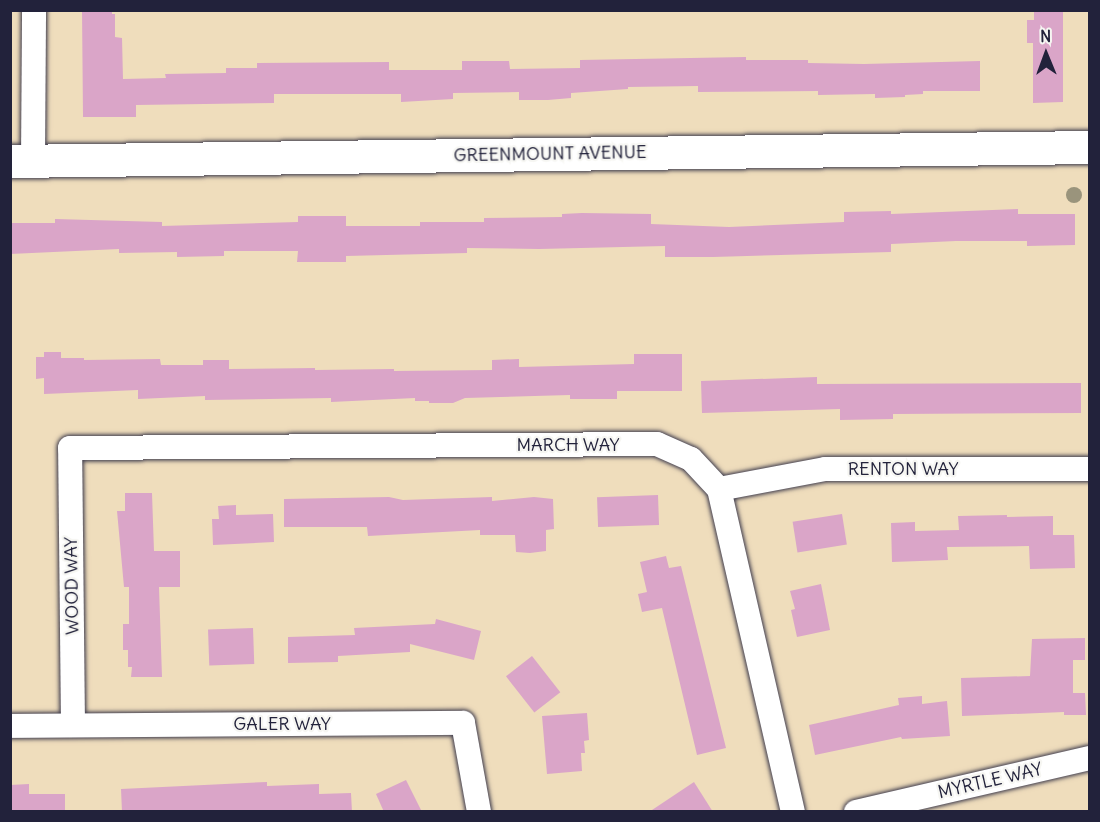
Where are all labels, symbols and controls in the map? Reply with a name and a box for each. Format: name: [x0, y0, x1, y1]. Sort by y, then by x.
north arrow: [1016, 24, 1076, 84]
text: N: [1040, 26, 1051, 46]
street label: GREENMOUNT AVENUE: [453, 142, 647, 166]
street label: MARCH WAY: [516, 434, 620, 456]
street label: RENTON WAY: [848, 458, 958, 480]
street label: WOOD WAY: [60, 537, 84, 635]
street label: GALER WAY: [233, 713, 331, 735]
street label: MYRTLE WAY: [936, 759, 1044, 803]

